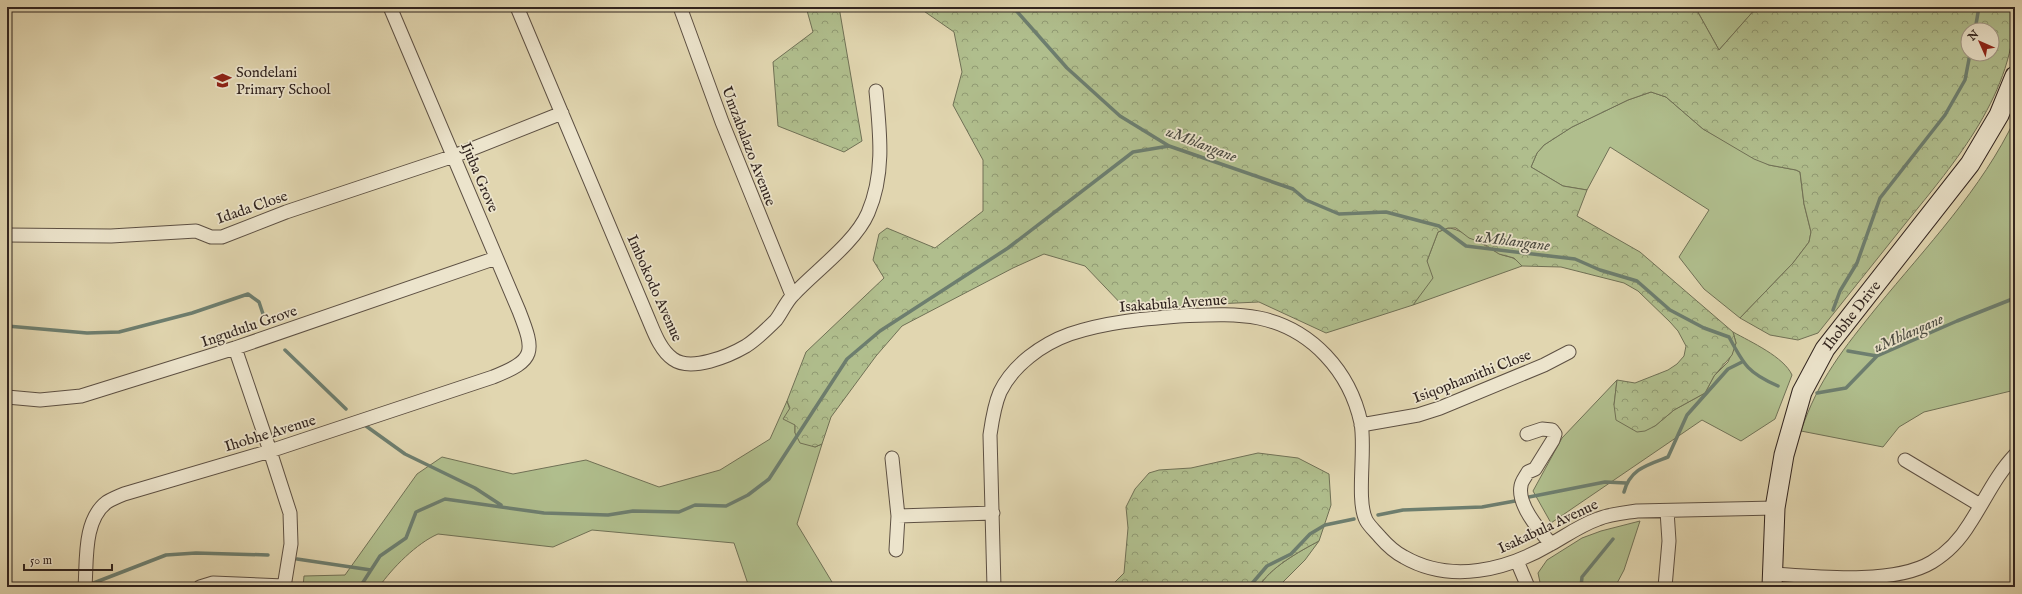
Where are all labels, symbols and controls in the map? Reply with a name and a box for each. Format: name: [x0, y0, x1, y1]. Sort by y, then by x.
north arrow: [1960, 22, 2000, 62]
text: N: [1965, 27, 1982, 45]
place label: Sondelani Primary School: [236, 63, 332, 99]
school or university icon: Sondelani Primary School: [213, 71, 233, 91]
street label: Umzabalazo Avenue: [717, 84, 780, 209]
water label: uMhlangane: [1163, 122, 1240, 168]
street label: Ijuba Grove: [456, 139, 503, 215]
street label: Idada Close: [214, 186, 290, 228]
water label: uMhlangane: [1475, 228, 1552, 257]
street label: Imbokodo Avenue: [622, 232, 687, 345]
street label: Ihobhe Drive: [1819, 277, 1885, 354]
street label: Isakabula Avenue: [1118, 290, 1228, 317]
street label: Ingudulu Grove: [199, 301, 300, 352]
water label: uMhlangane: [1871, 309, 1947, 358]
street label: Isiqophamithi Close: [1411, 345, 1534, 408]
street label: Ihobhe Avenue: [222, 411, 318, 456]
street label: Isakabula Avenue: [1495, 495, 1601, 558]
scale bar: [24, 546, 112, 572]
text: 50 m: [30, 553, 52, 568]

